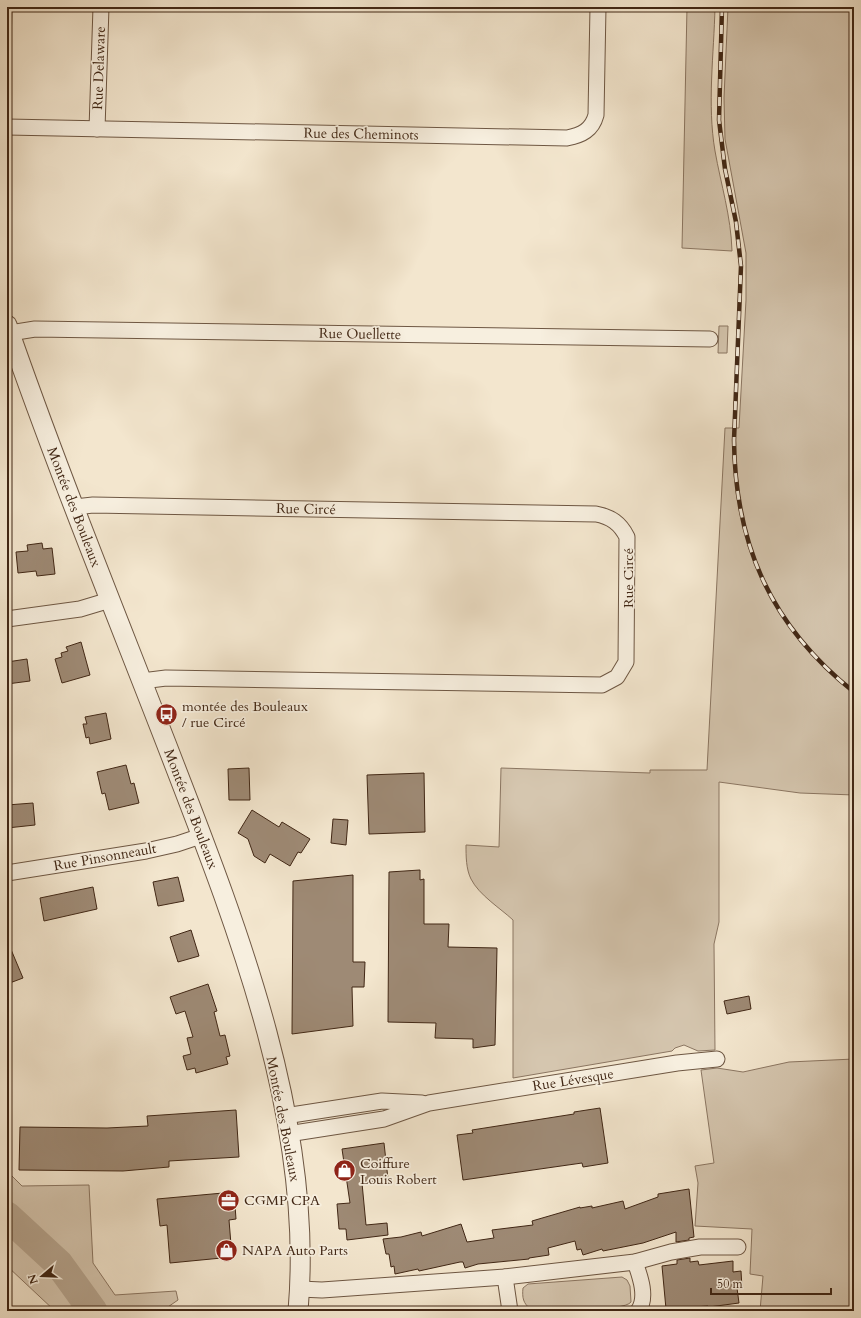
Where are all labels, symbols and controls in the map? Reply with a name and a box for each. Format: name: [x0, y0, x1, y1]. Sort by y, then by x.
street label: Rue Delaware: [88, 26, 110, 110]
street label: Rue des Cheminots: [303, 123, 419, 145]
street label: Rue Ouellette: [319, 324, 401, 344]
street label: Montée des Bouleaux: [42, 444, 106, 570]
street label: Rue Circé: [276, 499, 336, 519]
street label: Rue Circé: [619, 548, 638, 608]
place label: montée des Bouleaux / rue Circé: [182, 697, 308, 732]
bus stop icon: montée des Bouleaux / rue Circé: [153, 701, 179, 727]
street label: Montée des Bouleaux: [159, 746, 223, 872]
street label: Rue Pinsonneault: [52, 839, 158, 875]
street label: Montée des Bouleaux: [262, 1055, 304, 1183]
street label: Rue Lévesque: [531, 1064, 615, 1096]
place label: Coiffure Louis Robert: [360, 1154, 437, 1189]
shop icon: Coiffure Louis Robert: [332, 1158, 358, 1184]
office icon: CGMP CPA: [216, 1187, 242, 1213]
place label: CGMP CPA: [244, 1191, 320, 1210]
shop icon: NAPA Auto Parts: [213, 1237, 239, 1263]
place label: NAPA Auto Parts: [242, 1241, 348, 1260]
north arrow: [22, 1256, 62, 1296]
scale bar: [711, 1270, 831, 1296]
text: N: [24, 1272, 42, 1286]
text: 50 m: [717, 1276, 744, 1292]

